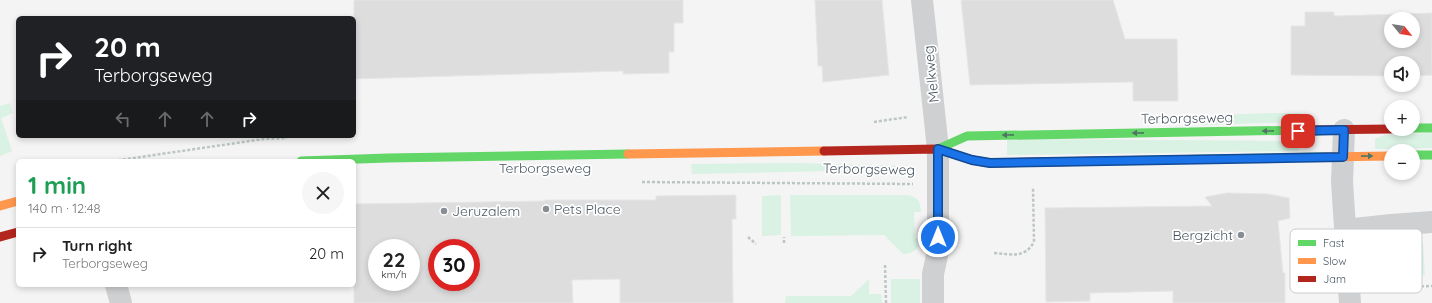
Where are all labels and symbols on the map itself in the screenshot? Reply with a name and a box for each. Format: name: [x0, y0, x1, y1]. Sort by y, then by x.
north arrow: [1384, 12, 1420, 48]
street label: Melkweg: [919, 45, 943, 103]
street label: Terborgseweg: [1141, 108, 1233, 128]
pin: [1281, 114, 1315, 148]
one-way arrow: [1261, 128, 1274, 134]
one-way arrow: [1131, 130, 1144, 136]
one-way arrow: [1001, 132, 1014, 138]
one-way arrow: [1361, 153, 1374, 159]
street label: Terborgseweg: [499, 159, 591, 177]
street label: Terborgseweg: [823, 159, 915, 179]
place label: Pets Place: [554, 200, 621, 218]
place label: Jeruzalem: [452, 202, 520, 220]
marker: Pets Place: [541, 204, 551, 214]
marker: Jeruzalem: [439, 206, 449, 216]
position arrow: [917, 216, 959, 258]
place label: Bergzicht: [1172, 226, 1233, 244]
legend: [1290, 229, 1422, 293]
marker: Bergzicht: [1236, 230, 1246, 240]
text: Fast: [1323, 236, 1345, 250]
speed limit sign: 30: [428, 239, 480, 291]
text: Slow: [1323, 254, 1347, 268]
text: Jam: [1323, 272, 1346, 286]

